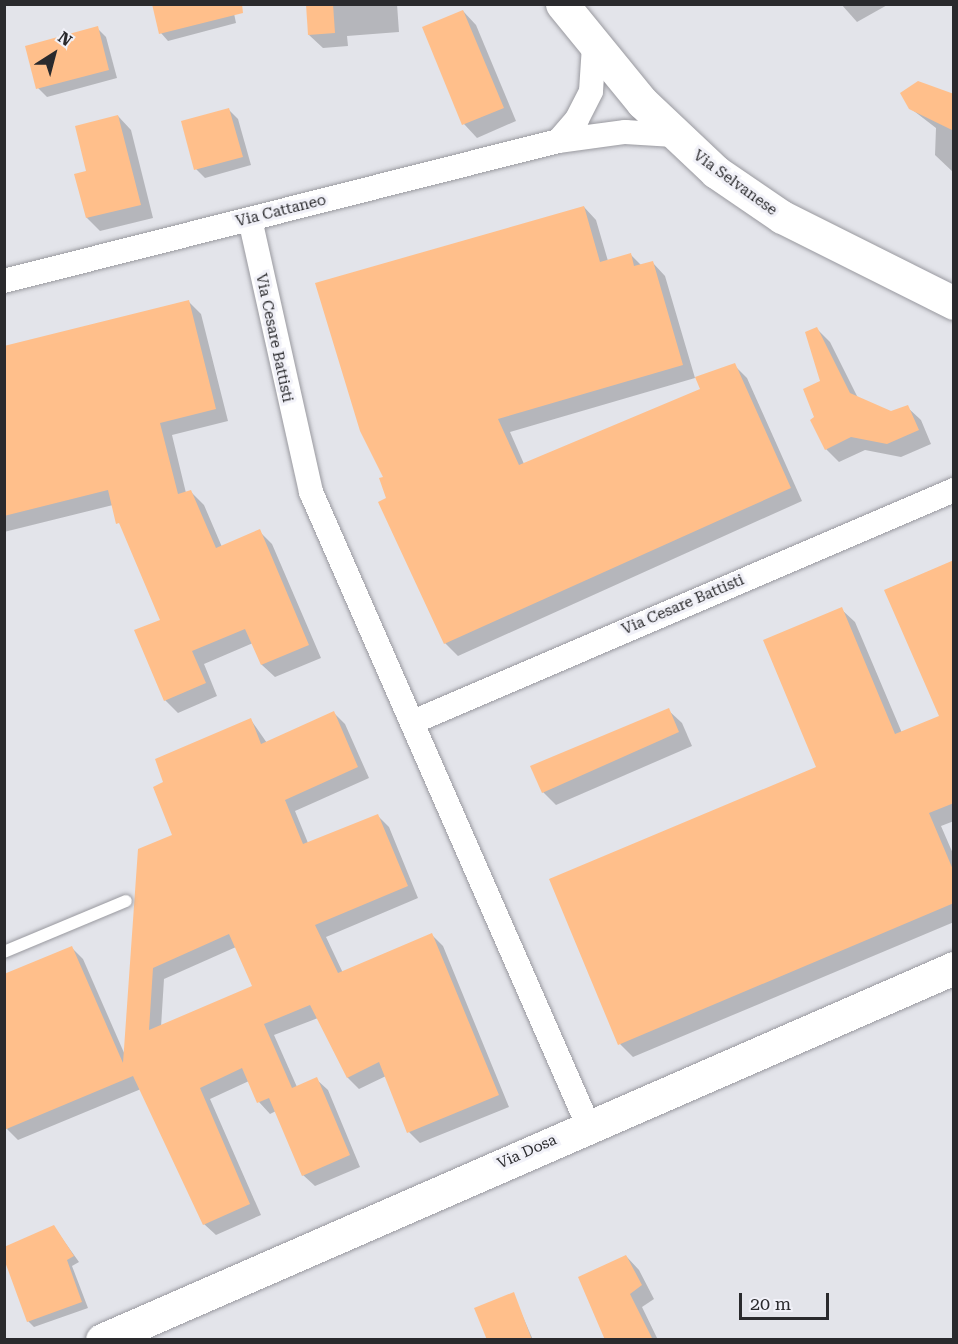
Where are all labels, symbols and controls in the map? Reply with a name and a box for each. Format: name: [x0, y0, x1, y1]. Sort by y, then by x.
north arrow: [24, 24, 84, 84]
text: N: [54, 28, 75, 50]
street label: Via Selvanese: [690, 147, 780, 219]
street label: Via Cattaneo: [234, 191, 328, 231]
street label: Via Cesare Battisti: [252, 272, 296, 404]
street label: Via Cesare Battisti: [619, 571, 747, 639]
street label: Via Dosa: [494, 1131, 560, 1173]
scale bar: [742, 1281, 832, 1319]
text: 20 m: [750, 1293, 791, 1314]

